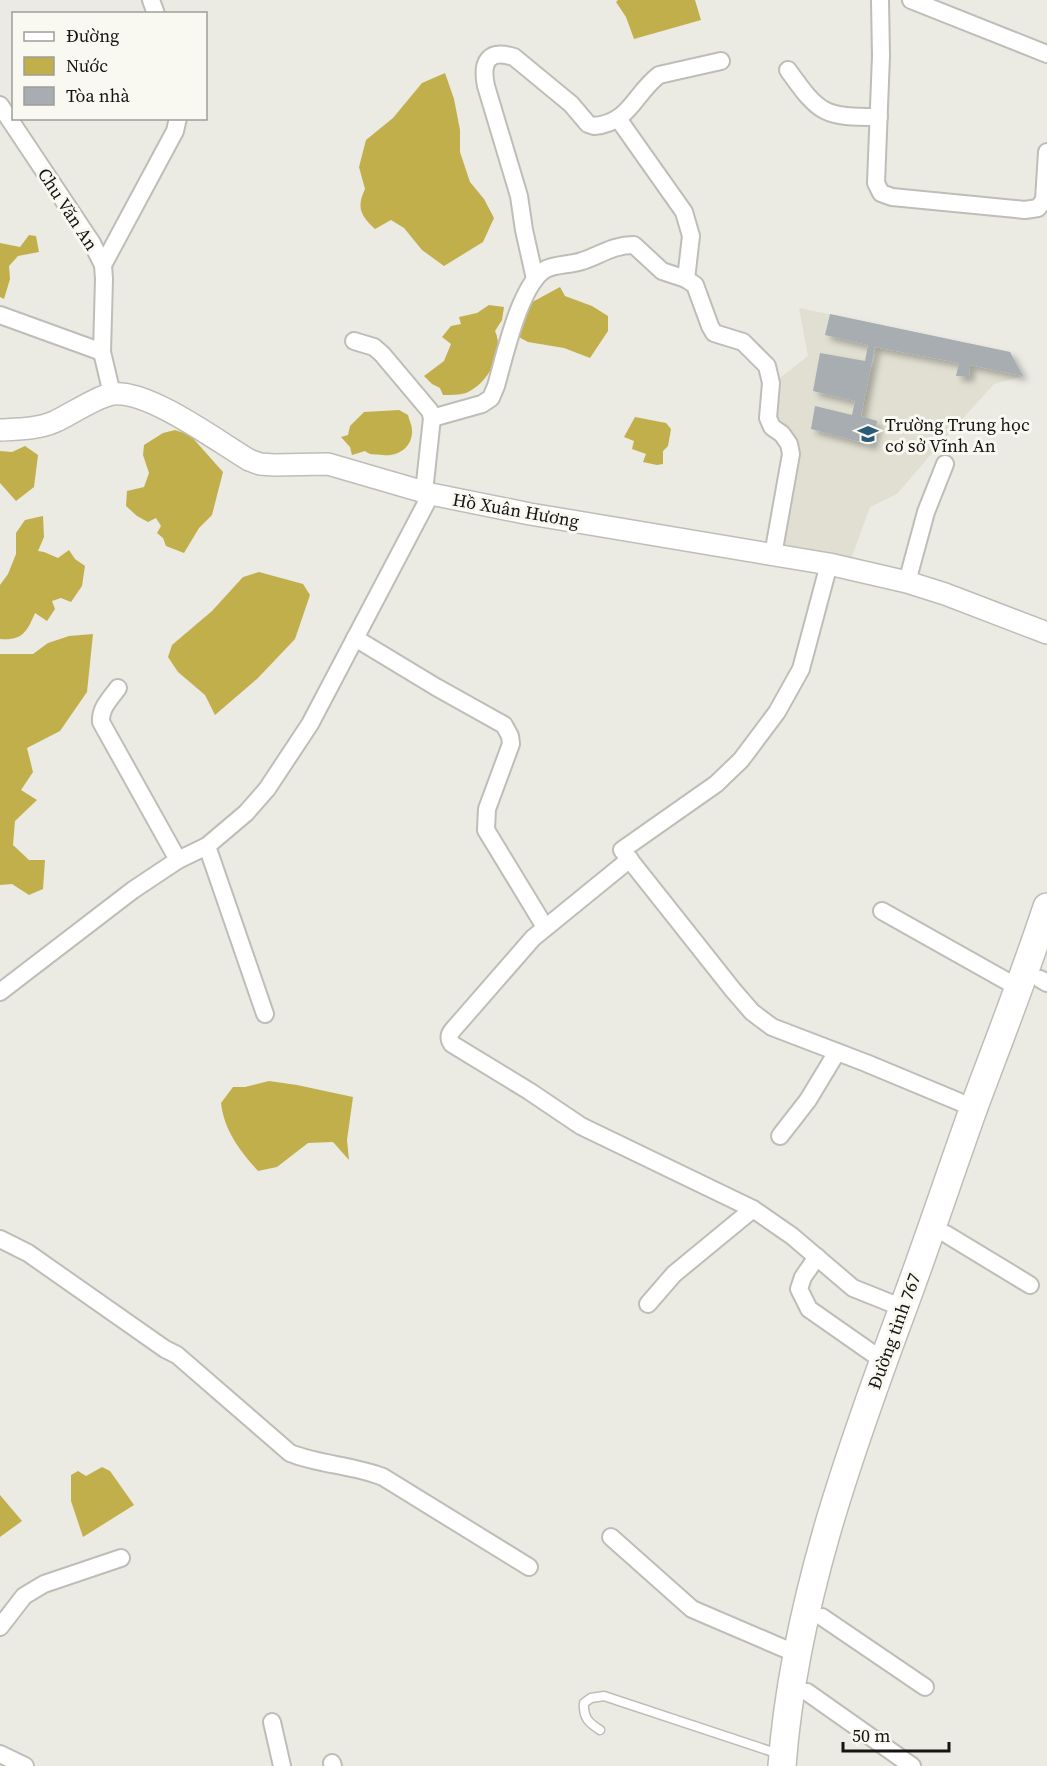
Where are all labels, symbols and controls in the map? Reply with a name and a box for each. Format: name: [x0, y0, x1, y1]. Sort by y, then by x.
legend: [12, 12, 207, 120]
text: Đường: [66, 23, 119, 48]
text: Nước: [66, 53, 108, 78]
text: Tòa nhà: [66, 83, 131, 108]
street label: Chu Văn An: [32, 163, 104, 255]
place label: Trường Trung học cơ sở Vĩnh An: [885, 412, 1030, 458]
school or university icon: Trường Trung học cơ sở Vĩnh An: [856, 422, 880, 446]
street label: Hồ Xuân Hương: [451, 487, 581, 533]
street label: Đường tỉnh 767: [861, 1270, 927, 1392]
scale bar: [843, 1715, 950, 1753]
text: 50 m: [852, 1723, 890, 1748]

